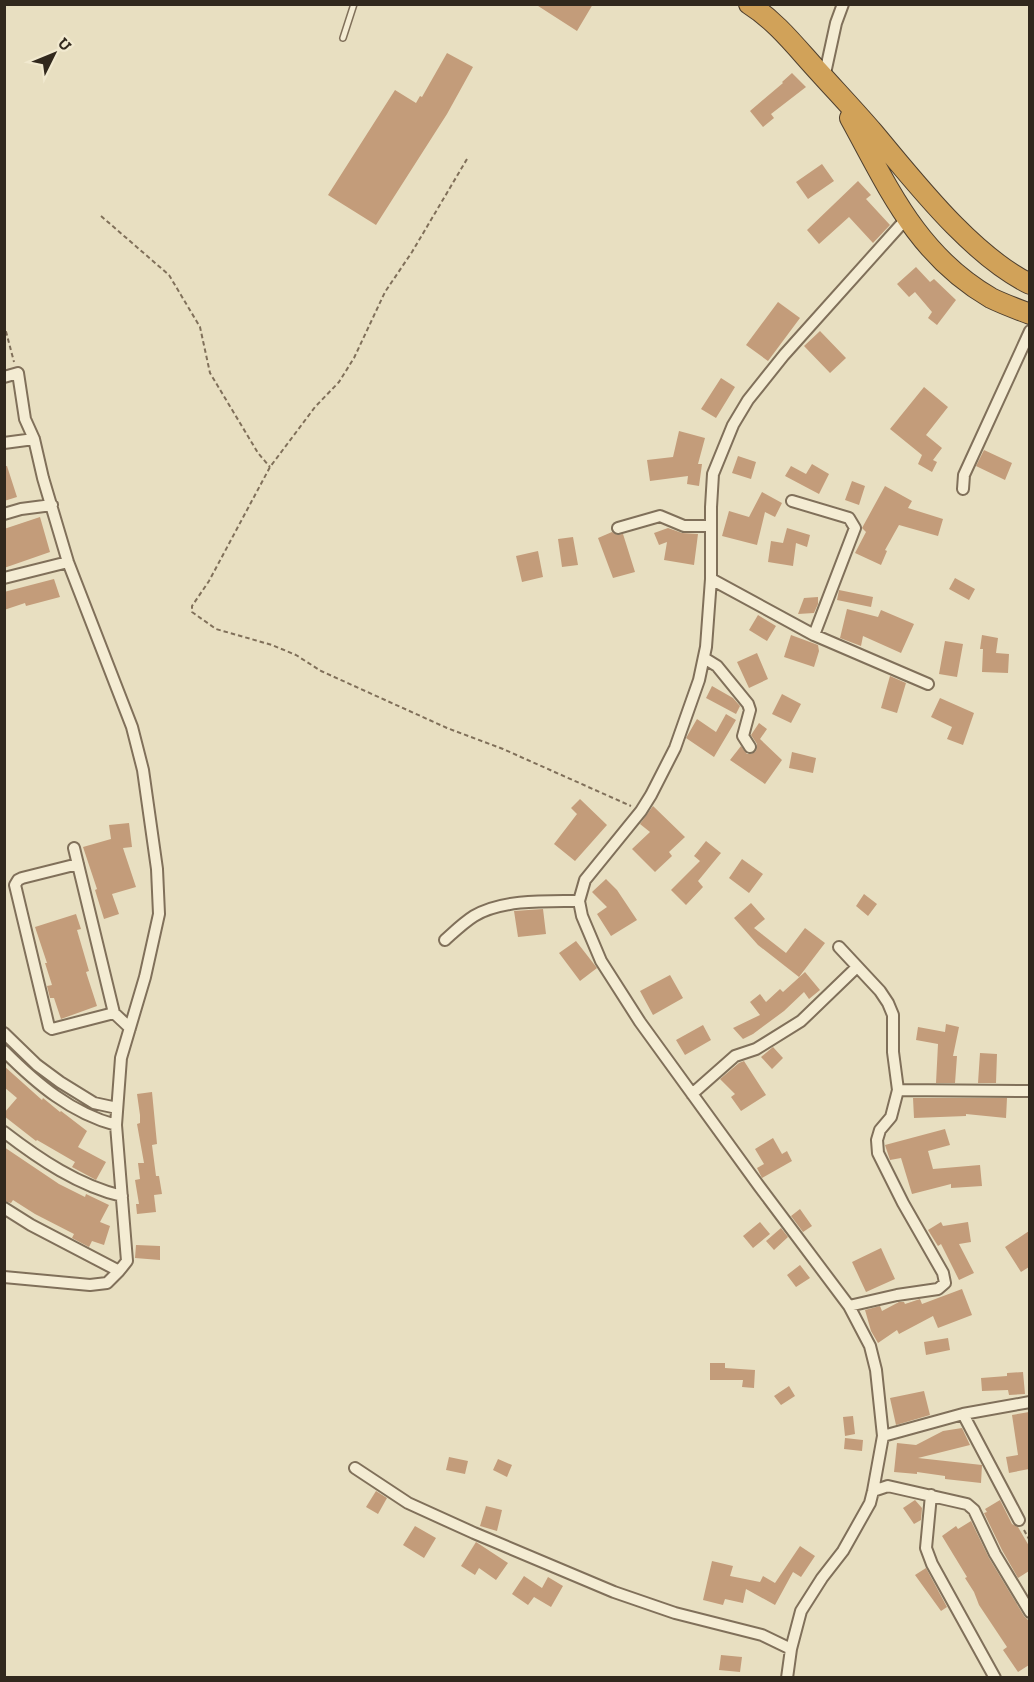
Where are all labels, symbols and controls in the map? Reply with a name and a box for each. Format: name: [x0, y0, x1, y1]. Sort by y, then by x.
north arrow: [24, 24, 84, 84]
text: U: [54, 33, 76, 55]

